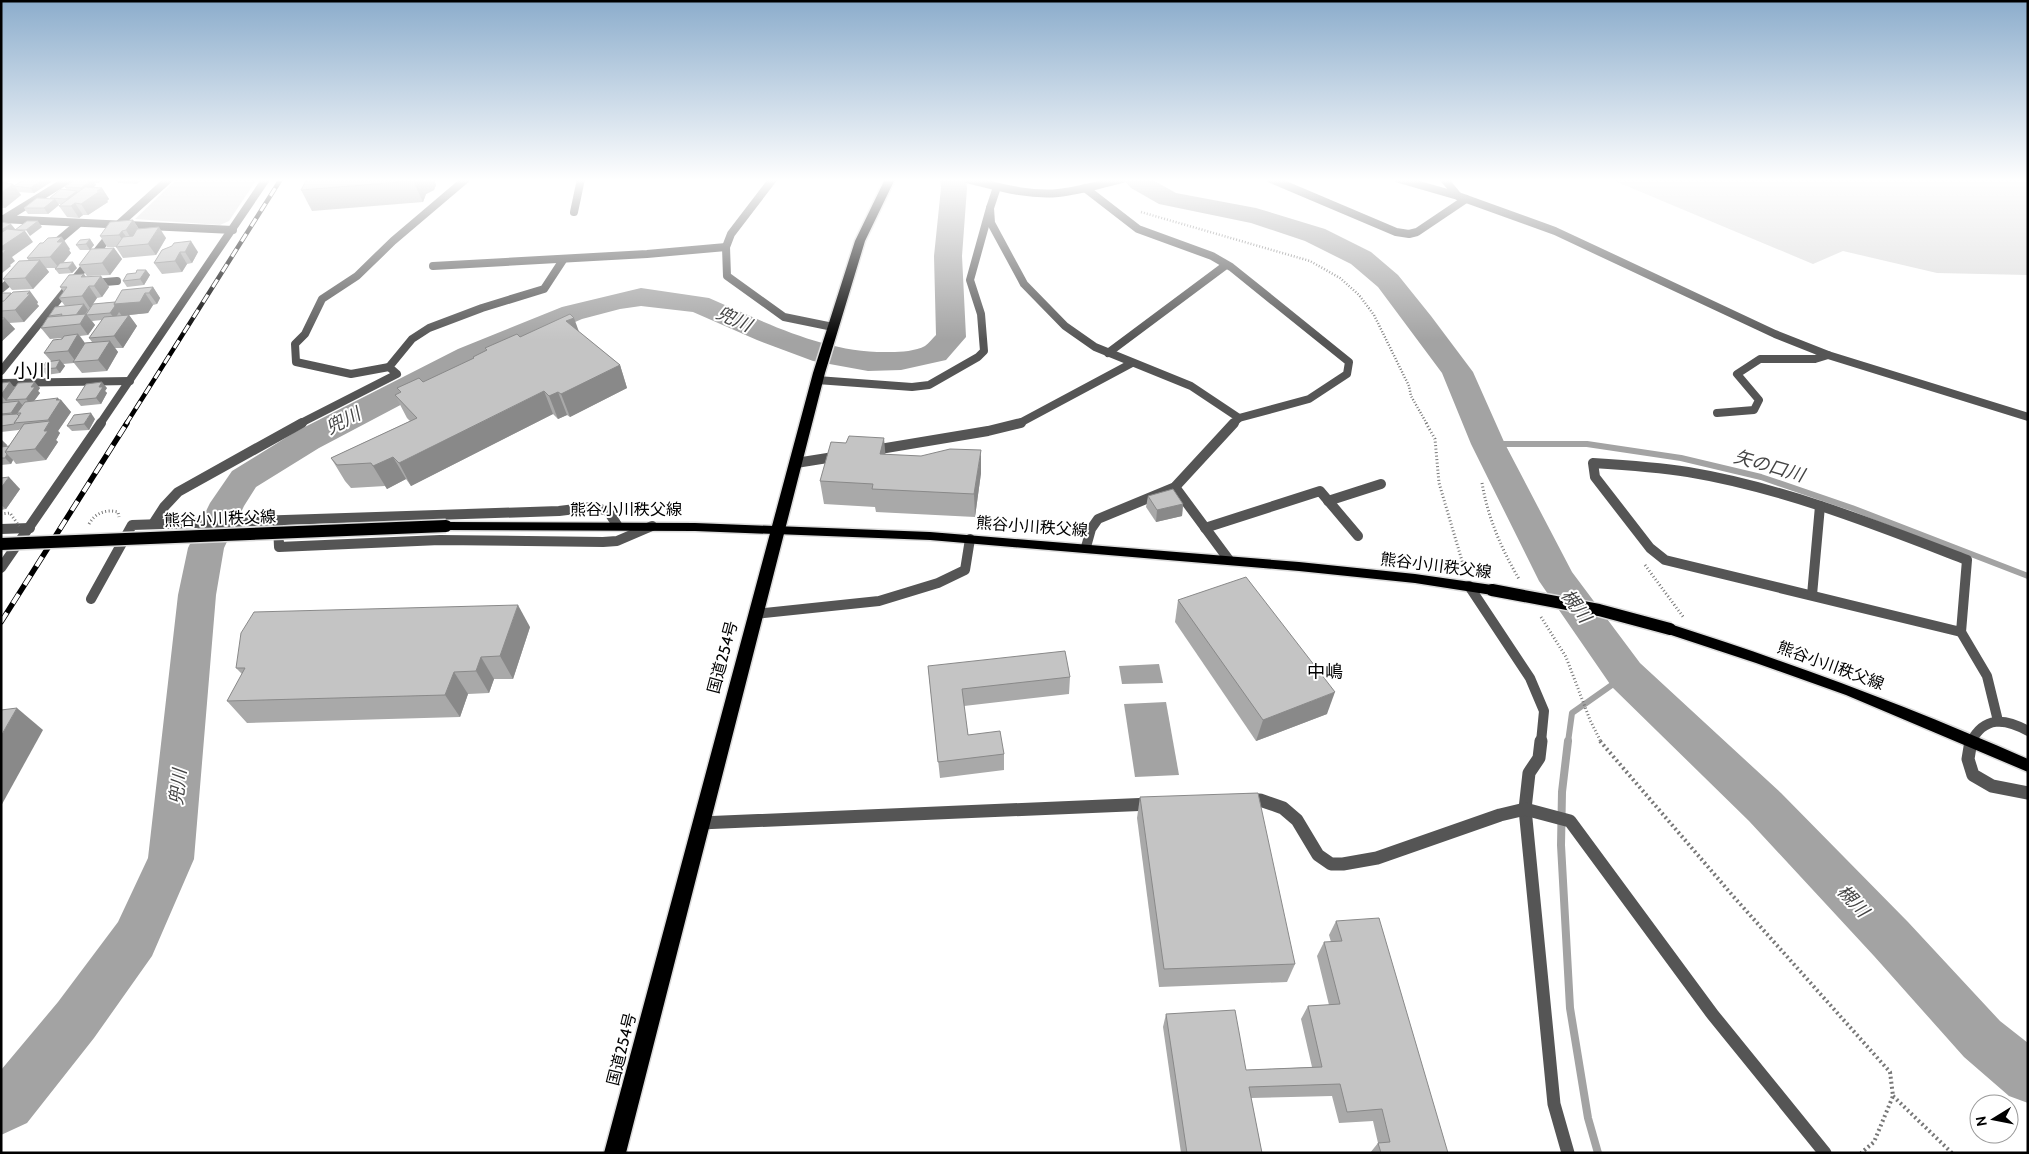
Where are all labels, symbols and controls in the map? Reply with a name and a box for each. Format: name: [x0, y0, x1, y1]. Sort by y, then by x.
water label: 兜川: [713, 302, 757, 337]
district label: 小川: [13, 359, 51, 382]
water label: 兜川: [322, 402, 366, 439]
water label: 矢の口川: [1731, 446, 1809, 487]
street label: 熊谷小川秩父線: [570, 500, 682, 519]
street label: 熊谷小川秩父線: [164, 507, 276, 530]
street label: 熊谷小川秩父線: [975, 513, 1088, 540]
street label: 熊谷小川秩父線: [1379, 549, 1493, 582]
water label: 槻川: [1557, 585, 1597, 629]
street label: 国道254号: [704, 619, 741, 695]
street label: 熊谷小川秩父線: [1775, 637, 1887, 694]
district label: 中嶋: [1307, 661, 1343, 683]
water label: 兜川: [165, 766, 191, 806]
water label: 槻川: [1833, 880, 1875, 923]
street label: 国道254号: [603, 1011, 640, 1087]
north arrow: [1969, 1094, 2019, 1144]
text: N: [1971, 1115, 1991, 1128]

